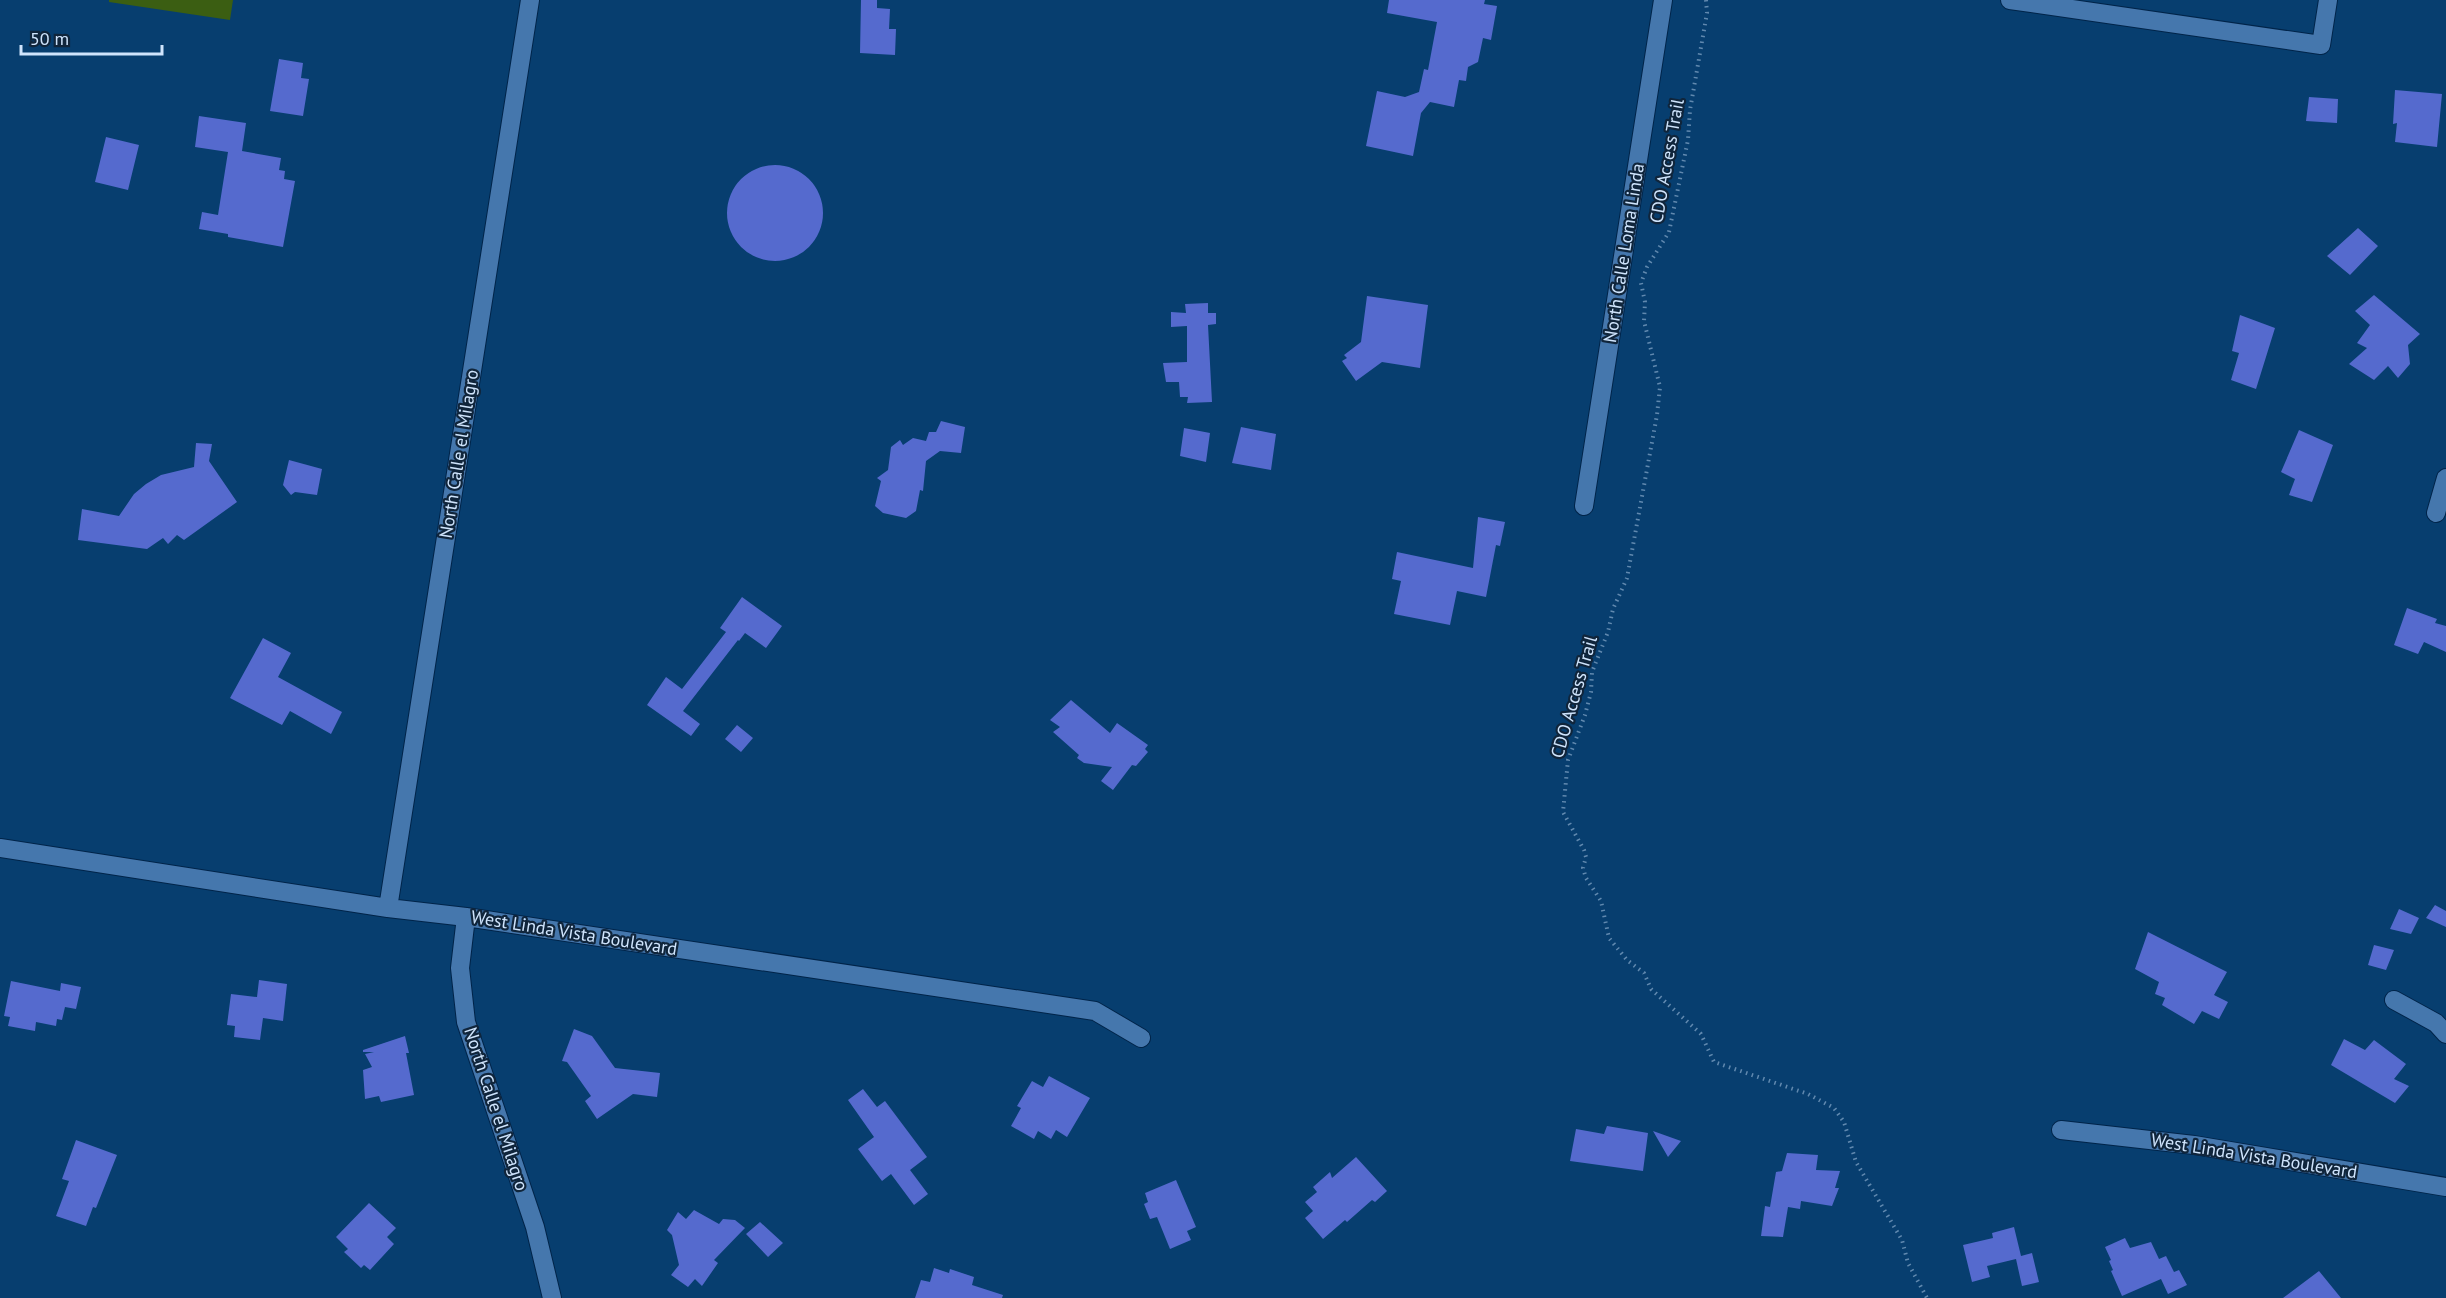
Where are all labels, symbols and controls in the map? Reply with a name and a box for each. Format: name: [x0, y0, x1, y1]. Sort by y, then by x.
scale bar: [21, 18, 162, 56]
text: 50 m: [30, 27, 69, 50]
street label: CDO Access Trail: [1644, 96, 1689, 225]
street label: North Calle Loma Linda: [1598, 162, 1649, 344]
street label: North Calle el Milagro: [434, 368, 483, 540]
street label: CDO Access Trail: [1545, 632, 1602, 761]
street label: West Linda Vista Boulevard: [469, 905, 679, 960]
street label: North Calle el Milagro: [459, 1024, 534, 1193]
street label: West Linda Vista Boulevard: [2149, 1128, 2359, 1183]

